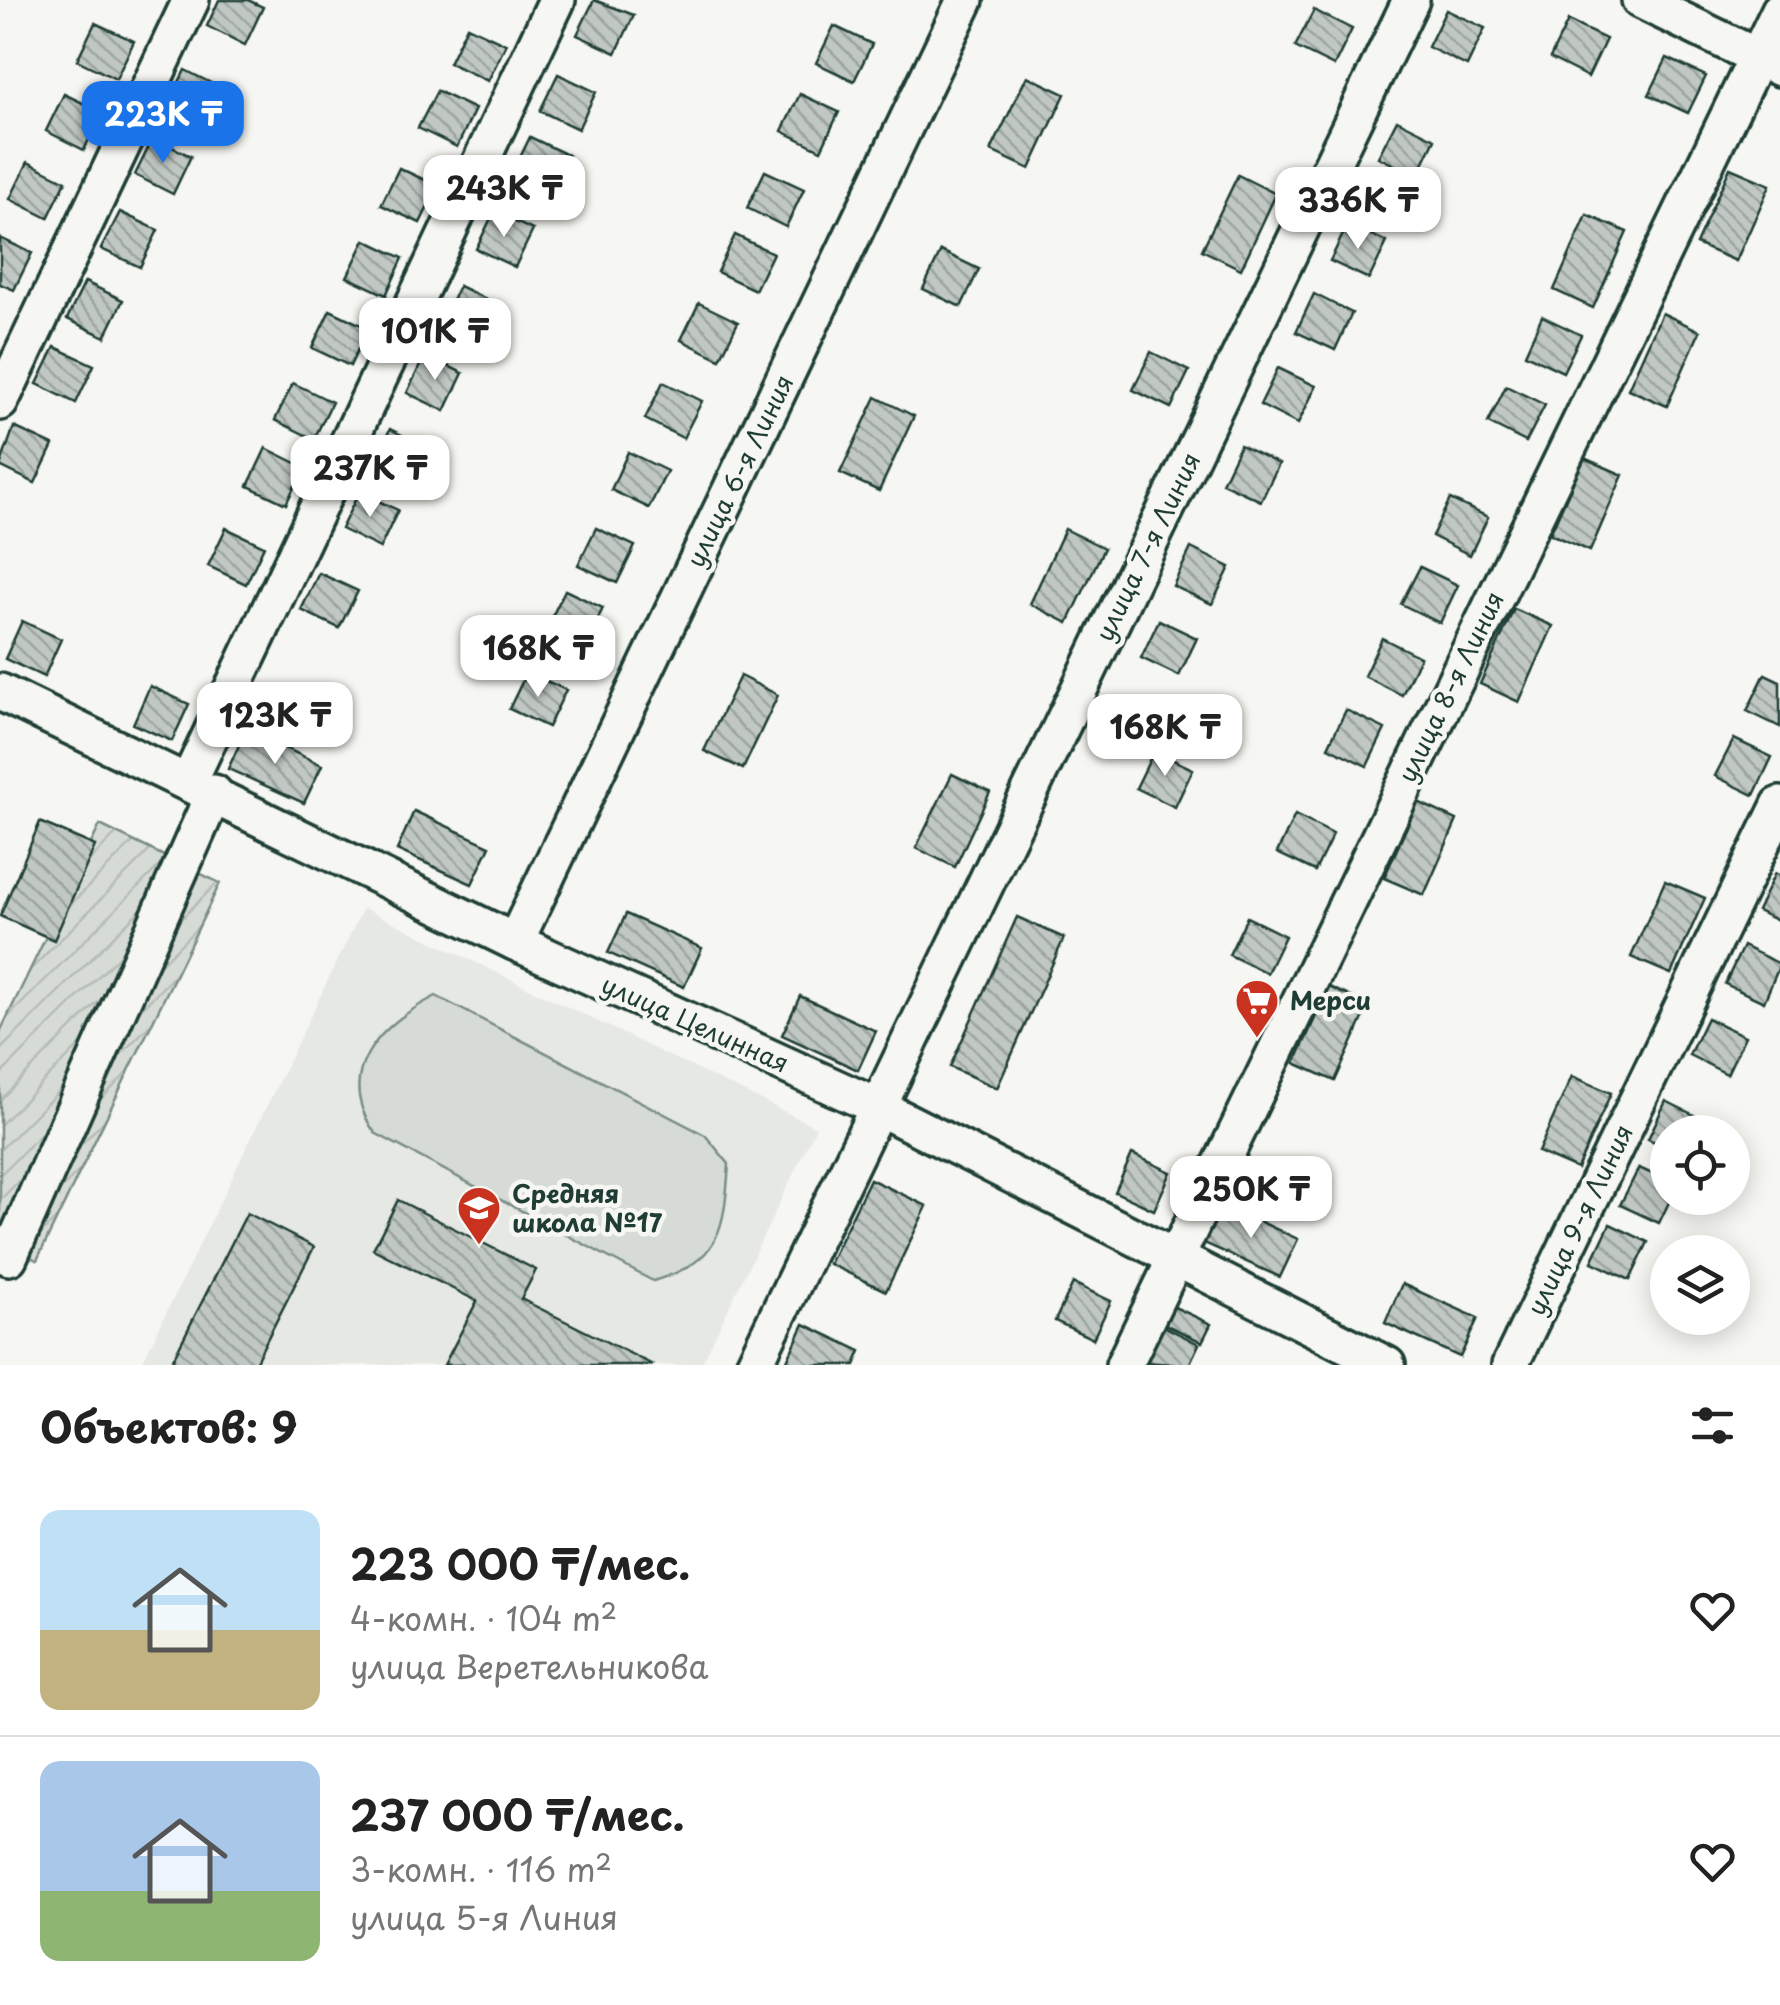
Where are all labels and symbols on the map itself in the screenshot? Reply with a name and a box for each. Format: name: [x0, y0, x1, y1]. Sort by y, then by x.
pin: 223K ₸: [82, 81, 244, 166]
pin: 243K ₸: [423, 155, 585, 240]
pin: 336K ₸: [1277, 167, 1439, 252]
pin: 101K ₸: [354, 298, 516, 383]
street label: улица 6-я Линия: [676, 368, 802, 573]
pin: 237K ₸: [289, 435, 451, 520]
street label: улица 7-я Линия: [1085, 446, 1209, 647]
street label: улица 8-я Линия: [1387, 585, 1513, 788]
pin: 168K ₸: [457, 615, 619, 700]
pin: 123K ₸: [194, 682, 356, 767]
pin: 168K ₸: [1084, 694, 1246, 779]
street label: улица Целинная: [596, 965, 795, 1081]
supermarket icon: Мерси: [1234, 978, 1280, 1039]
place label: Мерси: [1290, 981, 1371, 1019]
street label: улица 9-я Линия: [1516, 1118, 1642, 1322]
pin: 250K ₸: [1170, 1156, 1332, 1241]
place label: Средняя школа №17: [512, 1174, 663, 1241]
school or university icon: Средняя школа №17: [456, 1185, 502, 1246]

